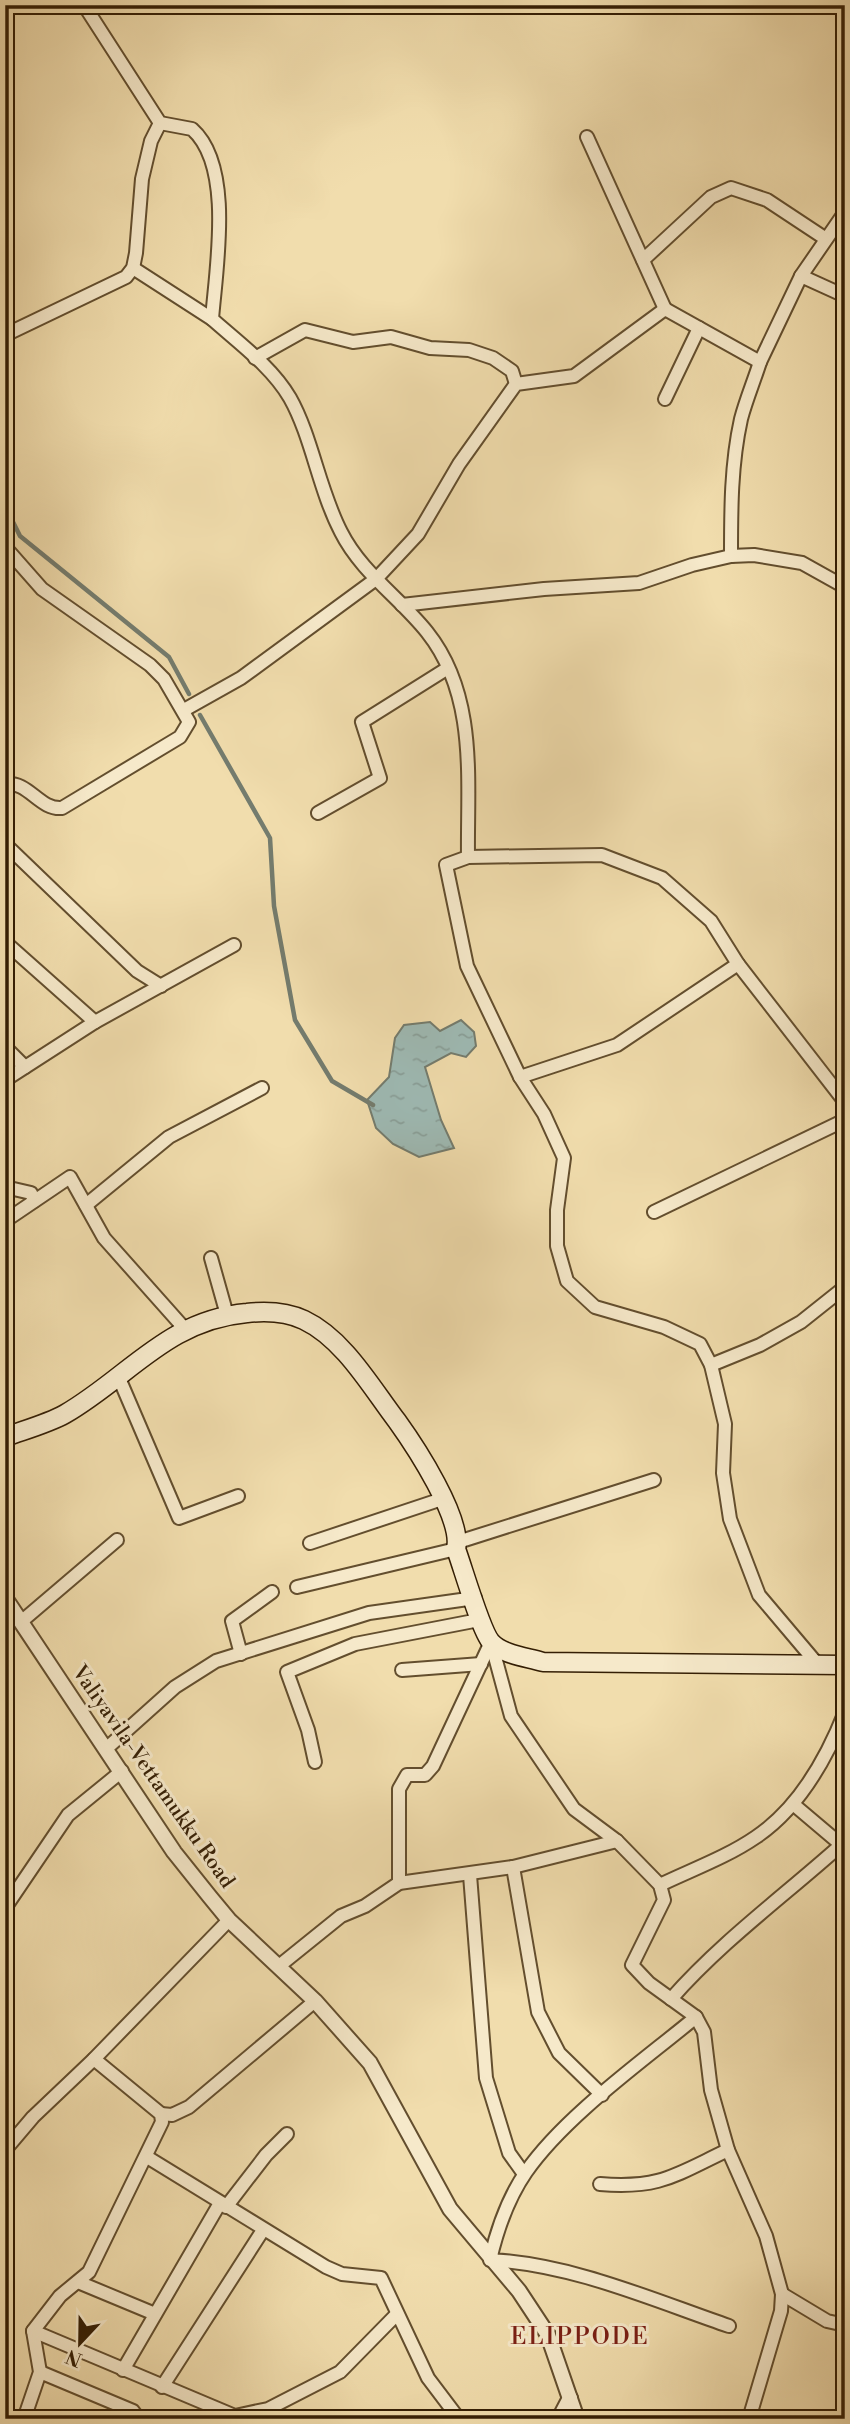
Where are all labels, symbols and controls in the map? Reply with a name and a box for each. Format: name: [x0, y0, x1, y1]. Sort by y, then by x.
street label: Valiyavila-Vettamukku Road: [65, 1660, 240, 1894]
north arrow: [46, 2308, 116, 2378]
district label: ELIPPODE: [510, 2323, 650, 2351]
text: N: [63, 2344, 85, 2372]

